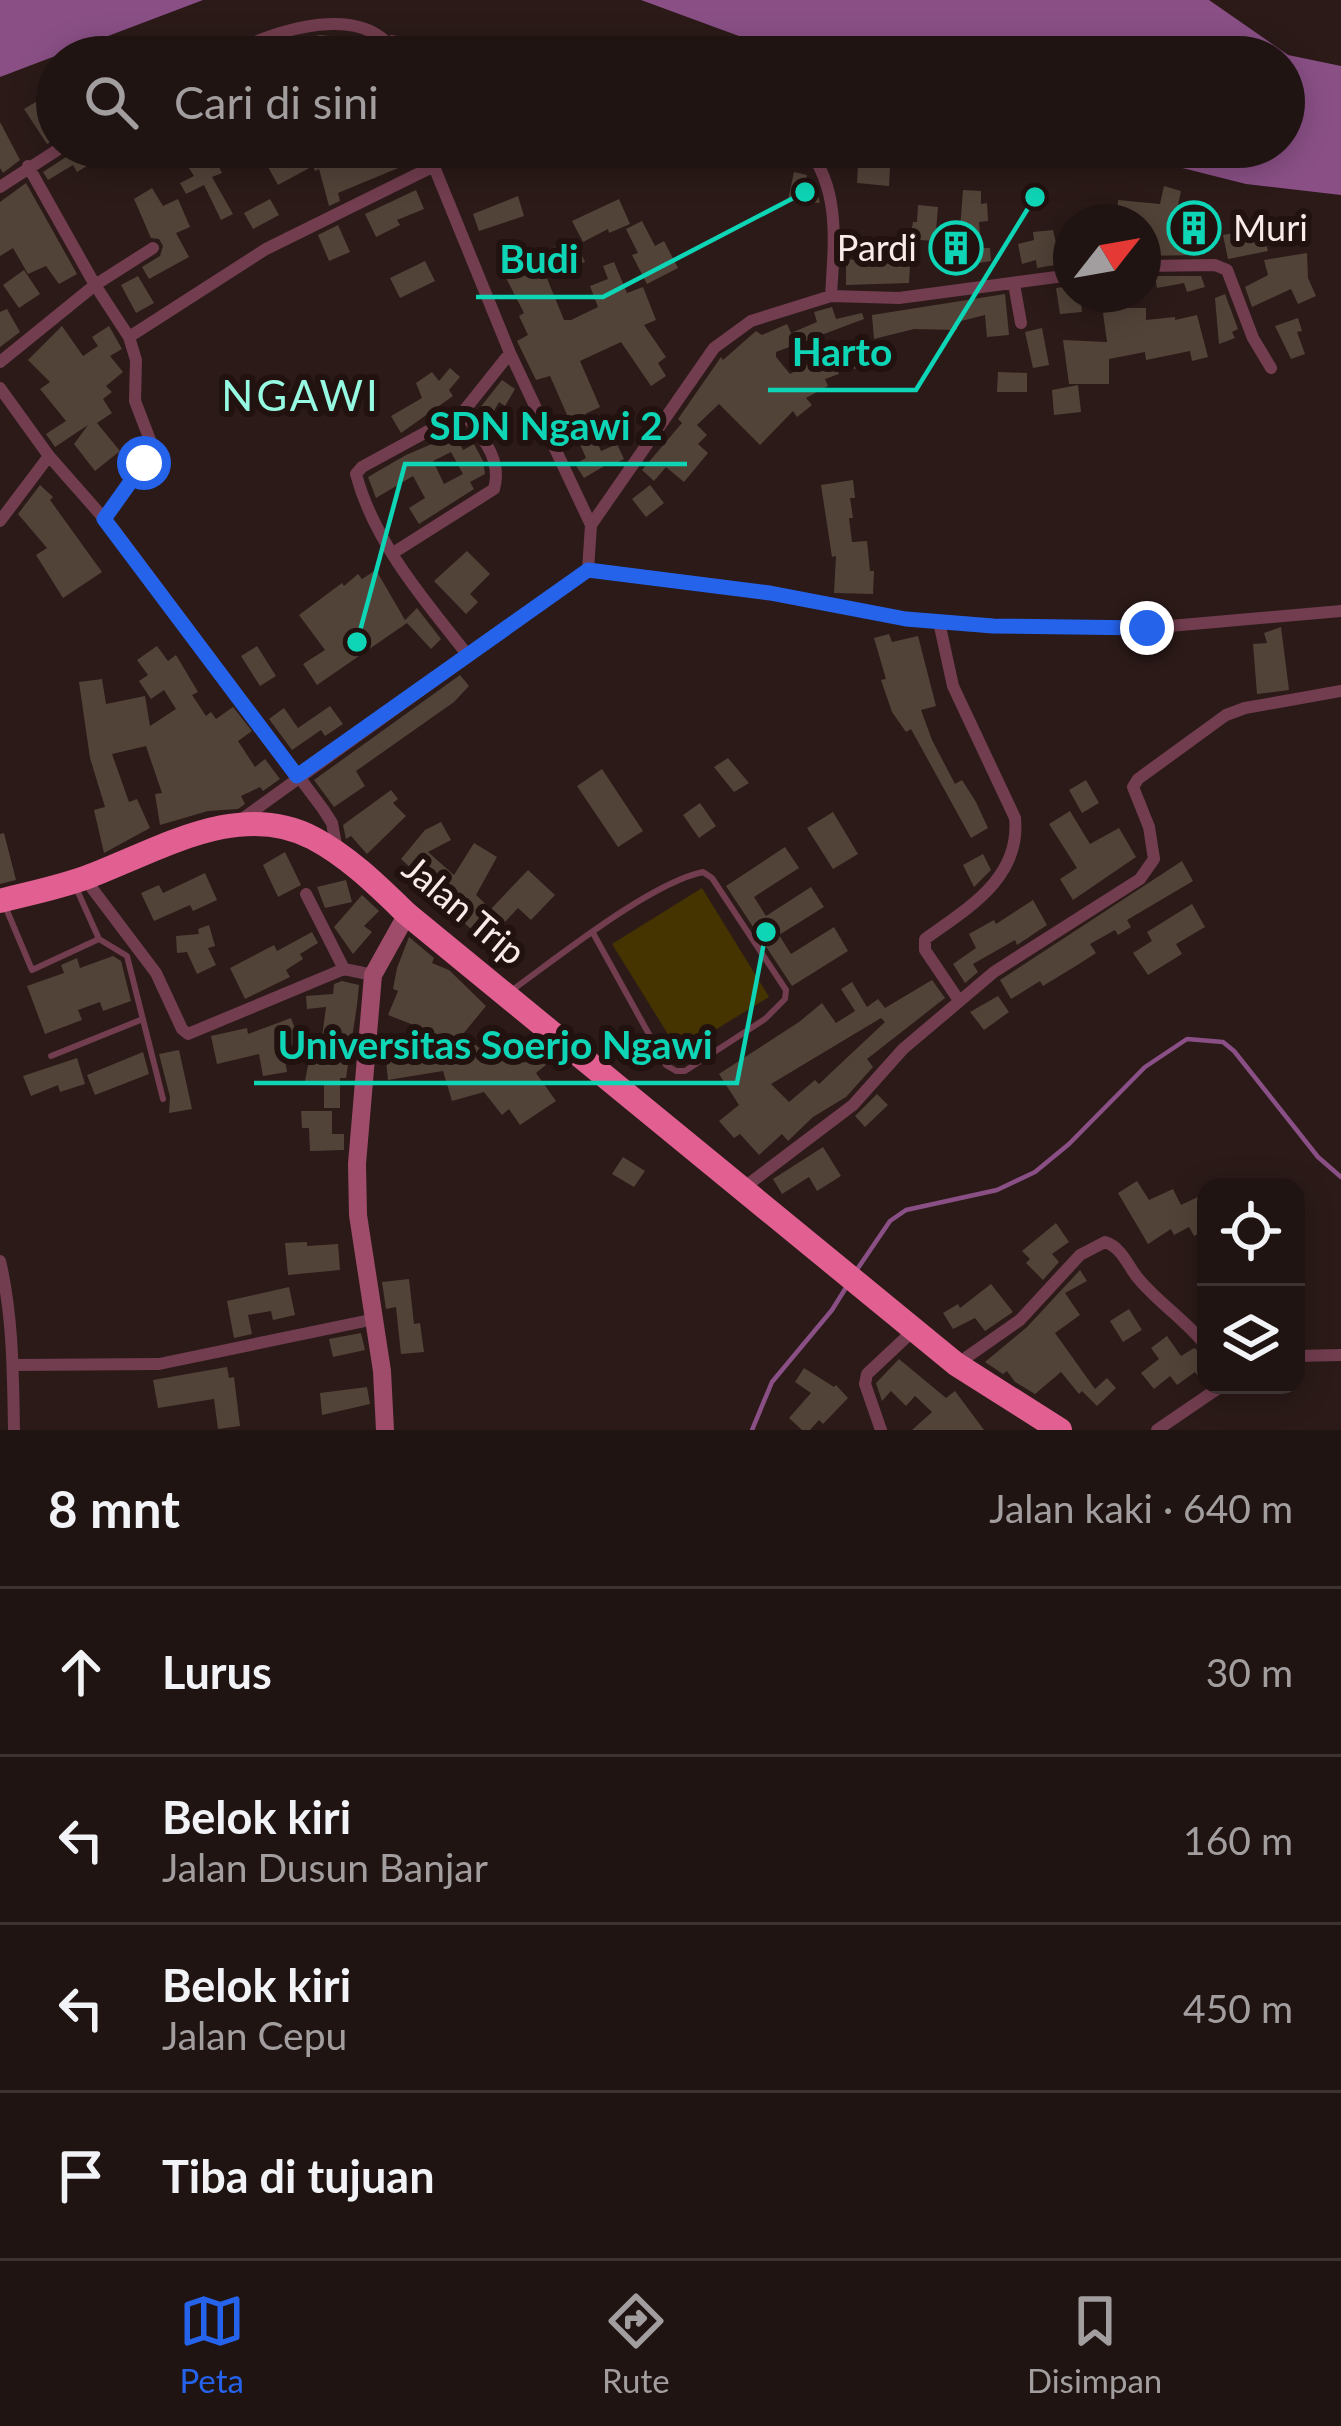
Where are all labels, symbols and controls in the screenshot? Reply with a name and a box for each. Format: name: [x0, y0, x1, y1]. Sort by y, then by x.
search box: [36, 36, 1305, 168]
icon: search: [78, 69, 144, 135]
text: Cari di sini: [174, 75, 379, 129]
building icon: Muri: [1166, 200, 1222, 256]
north arrow: [1053, 204, 1161, 312]
place label: Muri: [1233, 205, 1308, 249]
building icon: Pardi: [928, 220, 984, 276]
callout: Budi: [476, 222, 603, 297]
place label: Pardi: [837, 225, 917, 269]
text: Budi: [499, 235, 579, 281]
callout: Harto: [768, 315, 916, 390]
text: Harto: [792, 328, 892, 374]
district label: NGAWI: [221, 370, 381, 420]
callout: SDN Ngawi 2: [405, 389, 687, 464]
text: SDN Ngawi 2: [429, 402, 663, 448]
route start: [117, 436, 171, 490]
route end: [1120, 601, 1174, 655]
street label: Jalan Trip: [394, 845, 535, 973]
callout: Universitas Soerjo Ngawi: [254, 1008, 737, 1083]
text: Universitas Soerjo Ngawi: [277, 1021, 713, 1067]
map controls: [1197, 1178, 1305, 1394]
button: locate: [1197, 1178, 1305, 1286]
button: layers: [1197, 1286, 1305, 1394]
text: 8 mnt: [48, 1478, 180, 1539]
text: Jalan kaki · 640 m: [989, 1485, 1293, 1531]
icon: ahead: [48, 1639, 114, 1705]
text: Lurus: [162, 1645, 272, 1699]
text: 30 m: [1206, 1649, 1293, 1695]
text: Belok kiri: [162, 1790, 351, 1844]
icon: left: [48, 1807, 114, 1873]
text: 160 m: [1183, 1817, 1293, 1863]
text: Jalan Dusun Banjar: [162, 1844, 488, 1890]
text: Belok kiri: [162, 1958, 351, 2012]
icon: left: [48, 1975, 114, 2041]
text: 450 m: [1183, 1985, 1293, 2031]
text: Jalan Cepu: [162, 2012, 347, 2058]
icon: arrive: [48, 2143, 114, 2209]
text: Tiba di tujuan: [162, 2149, 435, 2203]
tab: Peta: [179, 2288, 245, 2400]
tab: Rute: [602, 2288, 670, 2400]
tab: Disimpan: [1027, 2288, 1162, 2400]

